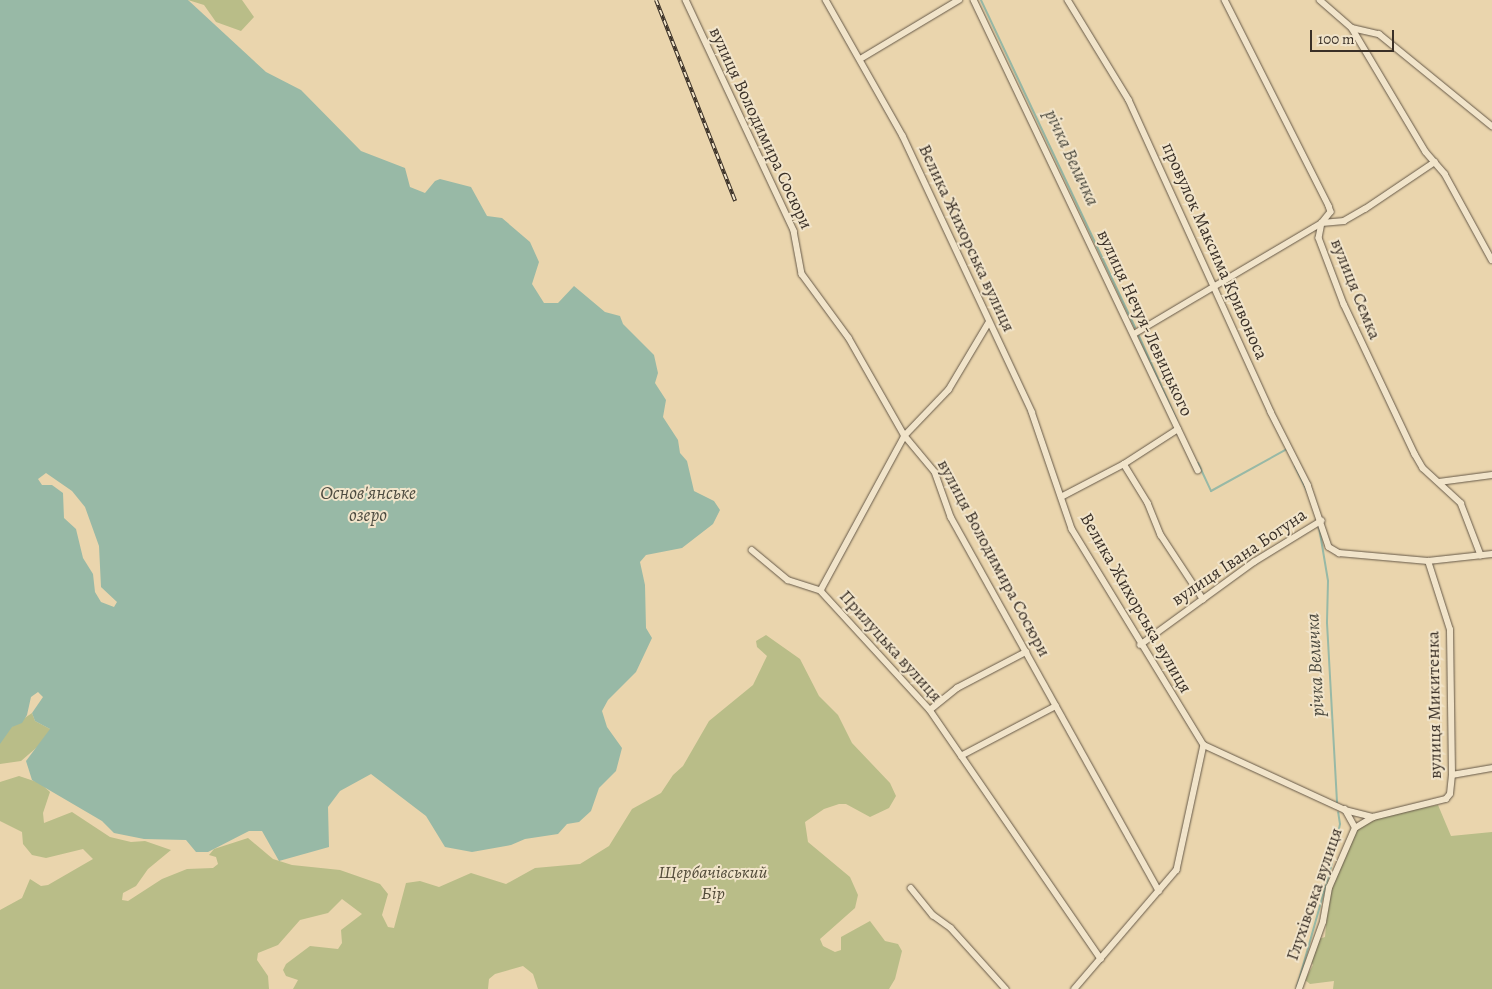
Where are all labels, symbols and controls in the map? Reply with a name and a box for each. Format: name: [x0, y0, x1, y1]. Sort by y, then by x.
scale bar: [1312, 20, 1396, 52]
street label: вулиця Володимира Сосюри: [705, 23, 817, 233]
text: 100 m: [1318, 29, 1355, 49]
water label: річка Величка: [1039, 106, 1103, 210]
street label: провулок Максима Кривоноса: [1157, 139, 1273, 363]
street label: Велика Жихорська вулиця: [914, 141, 1020, 335]
street label: вулиця Нечуя-Левицького: [1092, 226, 1198, 420]
street label: вулиця Семка: [1326, 235, 1386, 343]
street label: вулиця Володимира Сосюри: [933, 456, 1055, 660]
water label: Основ'янське озеро: [320, 483, 416, 527]
street label: вулиця Івана Богуна: [1167, 504, 1311, 610]
street label: Велика Жихорська вулиця: [1076, 509, 1196, 697]
street label: Прилуцька вулиця: [835, 585, 947, 707]
water label: річка Величка: [1302, 613, 1330, 717]
street label: вулиця Микитенка: [1422, 631, 1446, 779]
street label: Глухівська вулиця: [1281, 825, 1347, 963]
park label: Щербачівський Бір: [659, 862, 767, 904]

